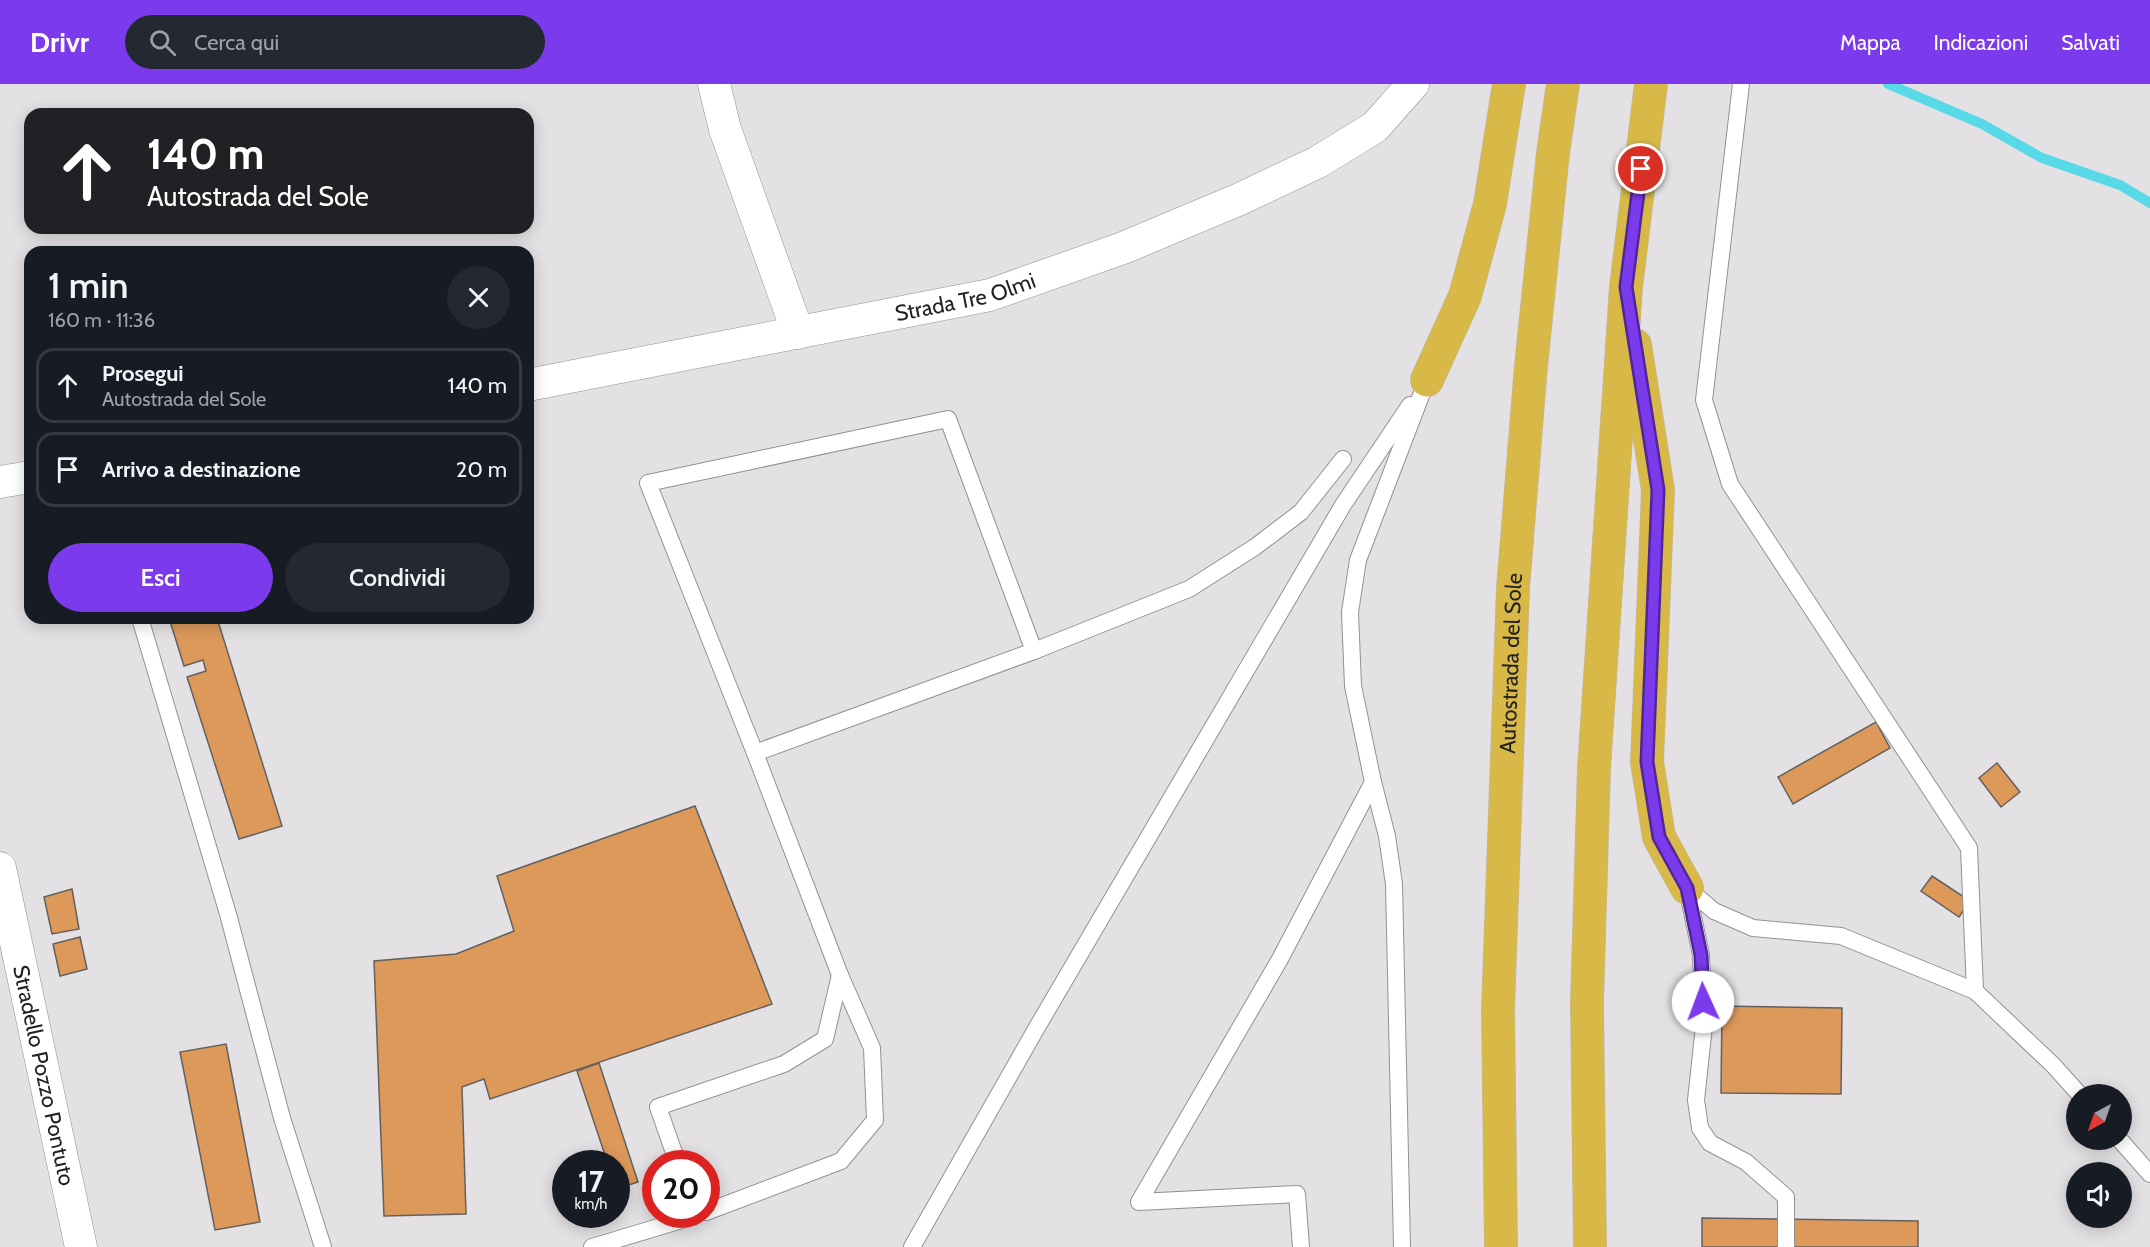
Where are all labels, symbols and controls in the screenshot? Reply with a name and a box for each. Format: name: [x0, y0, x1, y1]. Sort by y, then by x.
search box: [125, 15, 545, 69]
text: Drivr: [30, 25, 89, 59]
icon: search: [146, 26, 179, 59]
text: Cerca qui: [194, 29, 279, 56]
text: Mappa: [1840, 30, 1901, 55]
text: Indicazioni: [1934, 30, 2028, 55]
text: Salvati: [2061, 30, 2120, 55]
text: 140 m: [147, 128, 264, 180]
icon: ahead: [48, 132, 126, 210]
pin: [1615, 143, 1666, 194]
icon: arrive: [1624, 152, 1657, 185]
text: Autostrada del Sole: [147, 180, 369, 213]
text: 1 min: [48, 263, 128, 307]
button: close: [447, 266, 510, 329]
street label: Strada Tre Olmi: [893, 267, 1039, 327]
text: 160 m · 11:36: [48, 308, 155, 332]
text: Prosegui: [102, 360, 184, 387]
icon: ahead: [51, 369, 84, 402]
text: 140 m: [448, 372, 507, 399]
text: Autostrada del Sole: [102, 387, 266, 411]
icon: arrive: [51, 453, 84, 486]
text: Arrivo a destinazione: [102, 456, 300, 483]
text: 20 m: [456, 456, 507, 483]
button: Esci: [48, 543, 273, 612]
button: Condividi: [285, 543, 510, 612]
street label: Autostrada del Sole: [1494, 572, 1528, 754]
street label: Stradello Pozzo Pontuto: [8, 963, 81, 1188]
position arrow: [1671, 970, 1735, 1034]
north arrow: [2066, 1084, 2132, 1150]
map controls: [2066, 1084, 2132, 1228]
speed limit sign: 20: [642, 1150, 720, 1228]
button: sound: [2066, 1162, 2132, 1228]
text: 17: [578, 1163, 604, 1200]
text: km/h: [575, 1195, 607, 1213]

